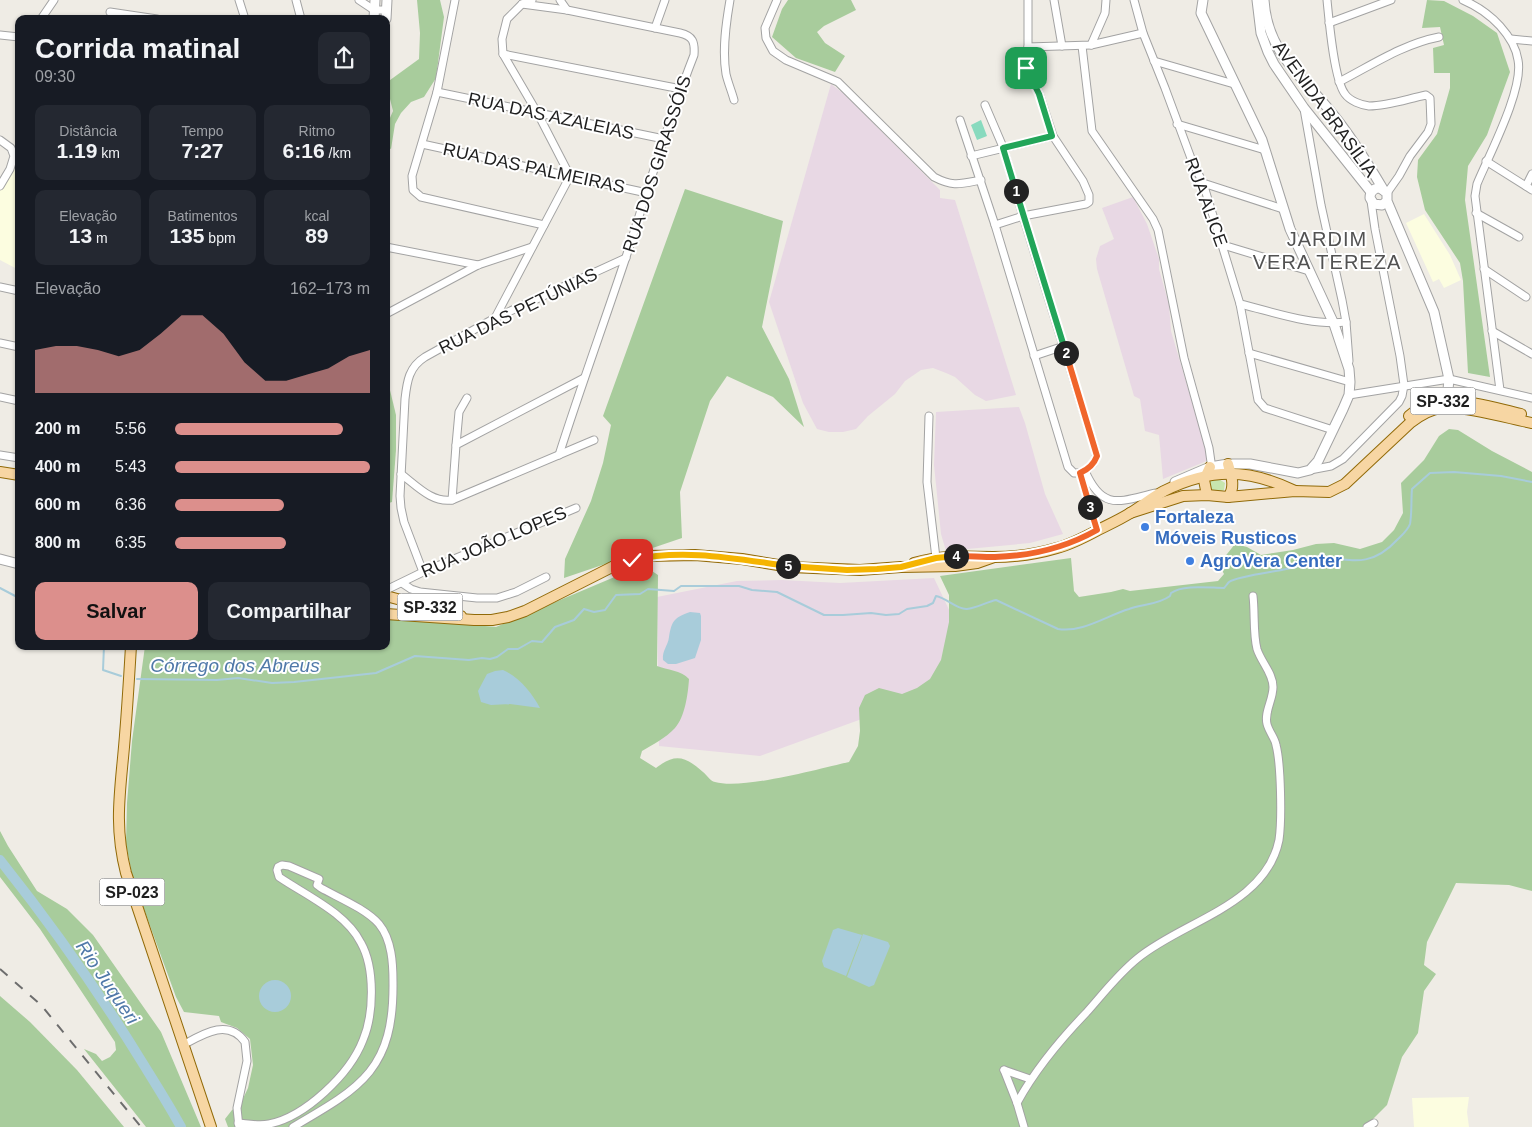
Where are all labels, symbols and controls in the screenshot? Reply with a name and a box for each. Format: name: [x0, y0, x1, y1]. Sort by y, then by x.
button: share: [318, 32, 370, 84]
text: Corrida matinal: [35, 33, 240, 64]
street label: AVENIDA BRASÍLIA: [1269, 37, 1381, 181]
pin: [1005, 47, 1047, 89]
icon: arrive: [1012, 54, 1040, 82]
text: 09:30: [35, 68, 75, 85]
street label: RUA DOS GIRASSÓIS: [618, 73, 695, 255]
street label: RUA DAS AZALEIAS: [466, 89, 636, 143]
text: Distância: [59, 123, 117, 139]
text: Tempo: [181, 123, 224, 139]
text: Ritmo: [299, 123, 335, 139]
text: 1.19: [56, 139, 97, 162]
text: 7:27: [181, 139, 224, 162]
text: 6:16: [283, 139, 325, 162]
street label: RUA DAS PALMEIRAS: [441, 139, 627, 197]
text: km: [97, 145, 120, 161]
text: /km: [325, 145, 351, 161]
street label: RUA ALICE: [1181, 155, 1231, 249]
pin: 1: [1004, 178, 1028, 204]
text: 1: [1013, 183, 1020, 199]
text: Elevação: [59, 208, 117, 224]
text: Batimentos: [167, 208, 238, 224]
text: kcal: [304, 208, 329, 224]
text: 13: [69, 224, 92, 247]
text: 135: [169, 224, 204, 247]
text: 89: [305, 224, 329, 247]
district label: JARDIM VERA TEREZA: [1253, 228, 1401, 273]
text: m: [92, 230, 108, 246]
text: bpm: [204, 230, 236, 246]
street label: RUA DAS PETÚNIAS: [435, 263, 601, 358]
text: Elevação: [35, 280, 101, 297]
text: 162–173 m: [290, 280, 370, 297]
pin: 2: [1054, 340, 1078, 366]
text: 2: [1063, 345, 1070, 361]
road number: SP-332: [1410, 388, 1476, 414]
text: 200 m: [35, 420, 80, 437]
text: 5:56: [115, 420, 146, 437]
text: 400 m: [35, 458, 80, 475]
text: 5:43: [115, 458, 146, 475]
pin: 3: [1078, 494, 1102, 520]
text: 600 m: [35, 496, 80, 513]
text: 6:36: [115, 496, 146, 513]
text: 3: [1087, 499, 1094, 515]
street label: RUA JOÃO LOPES: [418, 501, 570, 582]
place label: Fortaleza Móveis Rusticos: [1155, 507, 1297, 548]
marker: Fortaleza Móveis Rusticos: [1139, 521, 1151, 533]
text: 800 m: [35, 534, 80, 551]
text: 6:35: [115, 534, 146, 551]
pin: [611, 539, 653, 581]
pin: 4: [944, 544, 968, 568]
icon: check: [618, 546, 646, 574]
text: 4: [953, 548, 960, 564]
place label: AgroVera Center: [1200, 551, 1342, 571]
pin: 5: [776, 554, 800, 578]
marker: AgroVera Center: [1184, 555, 1196, 567]
text: 5: [785, 558, 792, 574]
button: Salvar: [35, 582, 198, 640]
button: Compartilhar: [208, 582, 370, 640]
road number: SP-332: [398, 594, 462, 620]
water label: Córrego dos Abreus: [150, 655, 320, 676]
road number: SP-023: [100, 879, 164, 906]
water label: Rio Juqueri: [72, 937, 144, 1029]

